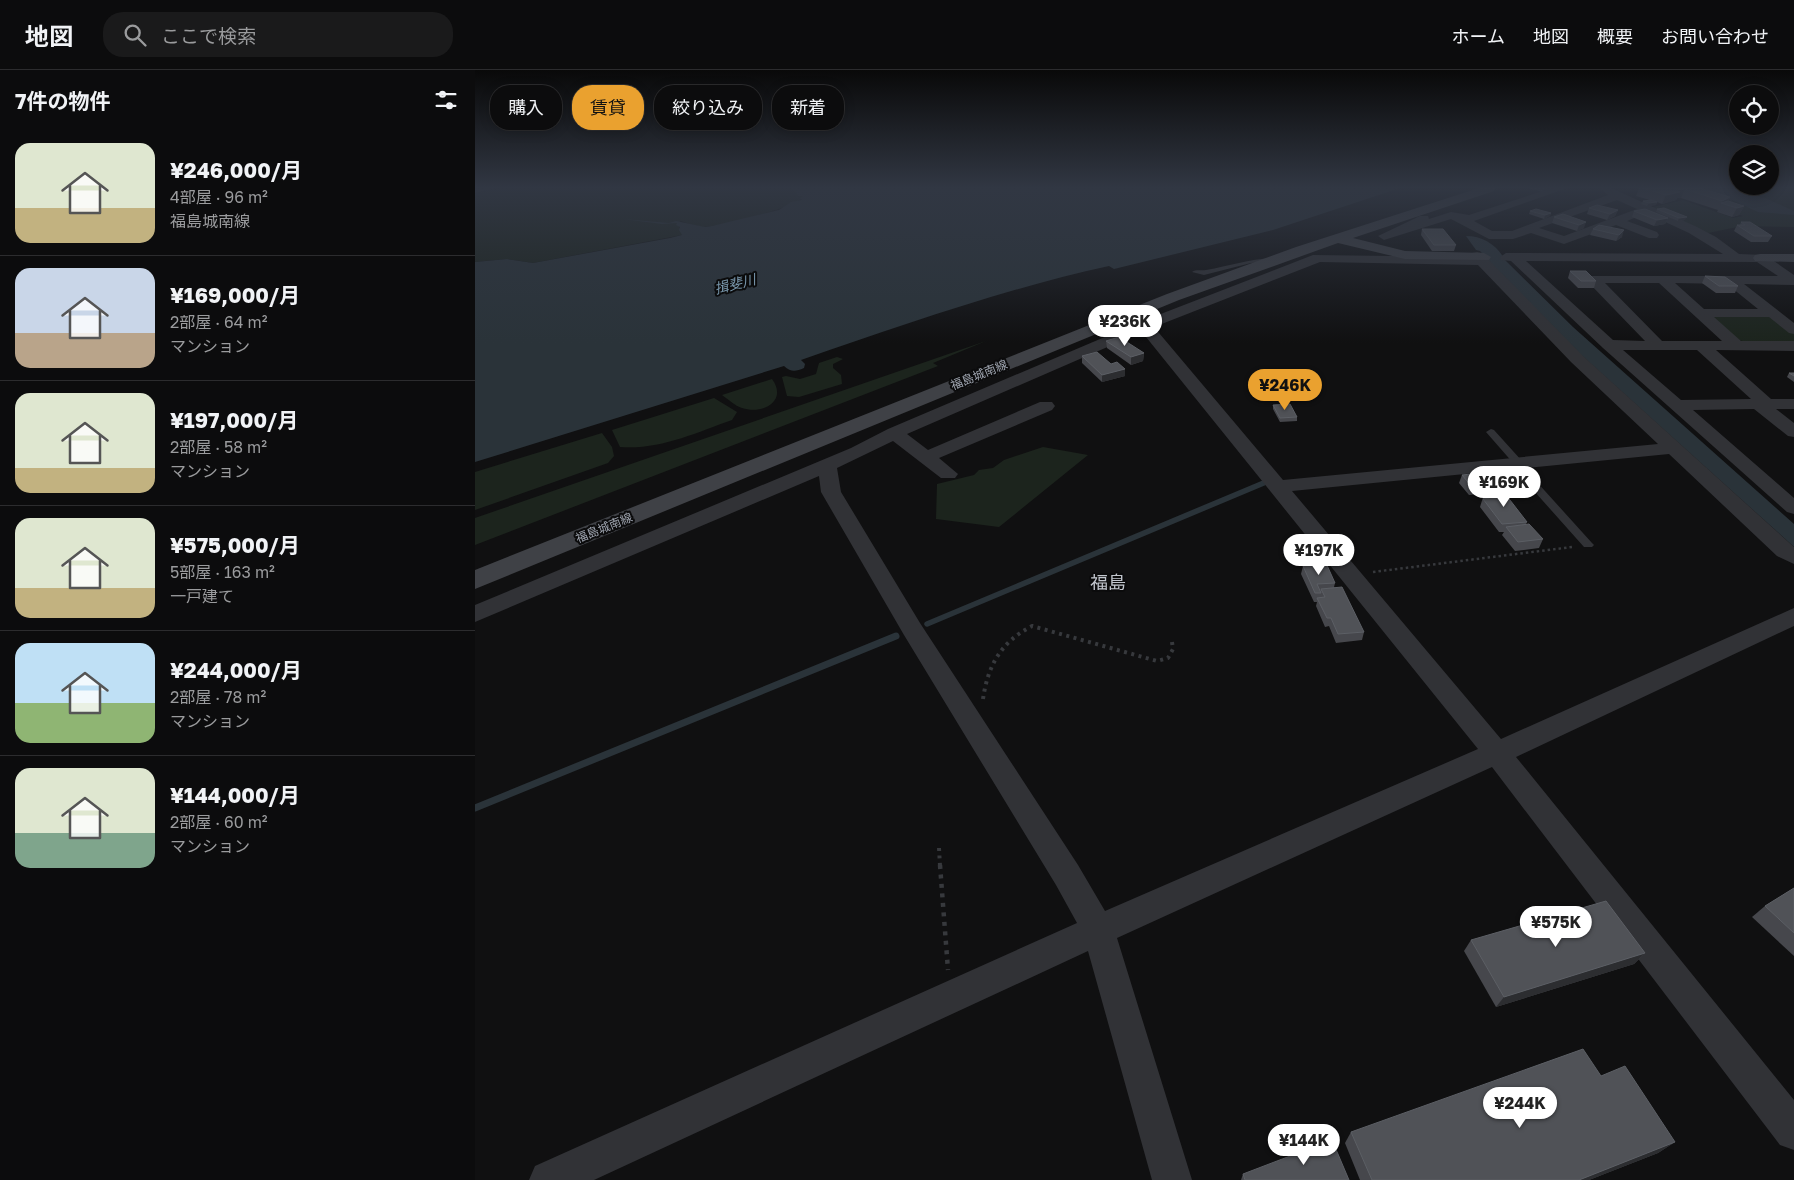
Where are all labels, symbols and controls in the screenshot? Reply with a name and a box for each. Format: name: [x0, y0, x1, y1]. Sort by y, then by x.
search box: [103, 12, 453, 57]
text: 地図: [25, 21, 73, 50]
icon: search: [121, 21, 149, 49]
text: ここで検索: [161, 24, 256, 47]
text: ホーム: [1452, 25, 1505, 47]
text: 地図: [1533, 25, 1569, 47]
text: 概要: [1597, 25, 1633, 47]
text: お問い合わせ: [1661, 25, 1769, 47]
chip: 購入: [490, 85, 562, 130]
chip: 賃貸: [572, 85, 644, 130]
chip: 絞り込み: [654, 85, 762, 130]
chip: 新着: [772, 85, 844, 130]
map controls: [1729, 85, 1779, 195]
button: locate: [1729, 85, 1779, 135]
icon: filters: [432, 86, 460, 114]
text: 7件の物件: [15, 88, 110, 114]
button: layers: [1729, 145, 1779, 195]
text: ¥246,000/月: [170, 157, 302, 183]
icon: home: [55, 163, 115, 223]
text: 4部屋 · 96 m²: [170, 187, 268, 207]
text: 福島城南線: [170, 211, 250, 231]
water label: 揖斐川: [712, 270, 759, 297]
text: ¥169,000/月: [170, 282, 300, 308]
icon: home: [55, 288, 115, 348]
pin: ¥236K: [1090, 304, 1160, 347]
text: ¥236K: [1099, 311, 1151, 331]
text: 2部屋 · 64 m²: [170, 312, 267, 332]
text: マンション: [170, 336, 250, 356]
street label: 福島城南線: [948, 356, 1009, 393]
pin: ¥246K: [1250, 368, 1320, 411]
text: ¥246K: [1259, 375, 1311, 395]
text: ¥197,000/月: [170, 407, 298, 433]
icon: home: [55, 413, 115, 473]
text: 2部屋 · 58 m²: [170, 437, 267, 457]
text: マンション: [170, 461, 250, 481]
pin: ¥169K: [1469, 466, 1539, 508]
text: ¥169K: [1479, 472, 1529, 492]
street label: 福島城南線: [573, 509, 634, 546]
text: ¥575,000/月: [170, 532, 300, 558]
pin: ¥197K: [1284, 534, 1354, 576]
icon: home: [55, 538, 115, 598]
text: ¥197K: [1294, 540, 1344, 560]
text: 5部屋 · 163 m²: [170, 562, 275, 582]
district label: 福島: [1090, 571, 1126, 593]
text: 一戸建て: [170, 586, 234, 606]
text: ¥244,000/月: [170, 657, 302, 683]
icon: home: [55, 663, 115, 723]
text: 2部屋 · 78 m²: [170, 687, 266, 707]
text: マンション: [170, 711, 250, 731]
text: ¥144,000/月: [170, 782, 300, 808]
icon: home: [55, 788, 115, 848]
text: 2部屋 · 60 m²: [170, 812, 268, 832]
text: マンション: [170, 836, 250, 856]
pin: ¥575K: [1521, 906, 1591, 948]
text: ¥575K: [1531, 912, 1581, 932]
pin: ¥244K: [1485, 1086, 1555, 1129]
text: ¥244K: [1494, 1093, 1546, 1113]
pin: ¥144K: [1269, 1124, 1339, 1166]
text: ¥144K: [1279, 1130, 1329, 1150]

